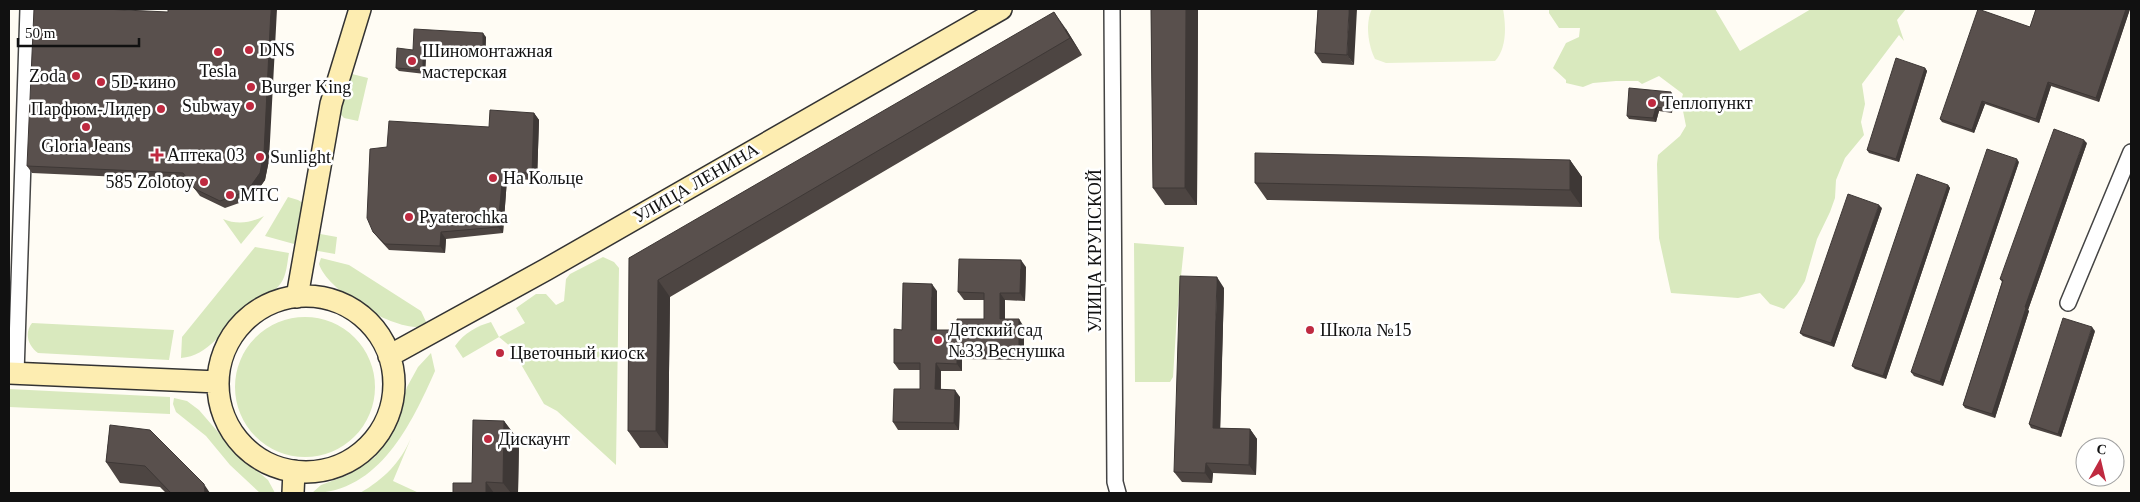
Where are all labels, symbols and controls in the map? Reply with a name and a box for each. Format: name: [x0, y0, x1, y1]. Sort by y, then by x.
scale bar: [18, 15, 139, 47]
text: 50 m: [25, 25, 56, 41]
place label: DNS: [259, 40, 295, 60]
place label: Шиномонтажная мастерская: [422, 41, 553, 82]
marker: DNS: [243, 44, 255, 56]
marker: Tesla: [212, 46, 224, 58]
marker: Шиномонтажная мастерская: [406, 55, 418, 67]
place label: Tesla: [199, 61, 237, 81]
place label: Zoda: [29, 66, 66, 86]
marker: Zoda: [70, 70, 82, 82]
place label: 5D-кино: [111, 72, 176, 92]
marker: 5D-кино: [95, 76, 107, 88]
place label: Burger King: [261, 77, 351, 97]
marker: Burger King: [245, 81, 257, 93]
place label: Теплопункт: [1662, 93, 1753, 113]
place label: Subway: [182, 96, 240, 116]
marker: Теплопункт: [1646, 97, 1658, 109]
place label: Парфюм-Лидер: [31, 99, 151, 119]
marker: Subway: [244, 100, 256, 112]
marker: Парфюм-Лидер: [155, 103, 167, 115]
marker: Gloria Jeans: [80, 121, 92, 133]
place label: Gloria Jeans: [41, 136, 131, 156]
street label: УЛИЦА ЛЕНИНА: [630, 139, 762, 227]
place label: Аптека 03: [167, 145, 244, 165]
place label: Sunlight: [270, 147, 331, 167]
marker: Аптека 03: [151, 149, 163, 161]
marker: Sunlight: [254, 151, 266, 163]
place label: На Кольце: [503, 168, 583, 188]
street label: УЛИЦА КРУПСКОЙ: [1085, 169, 1105, 333]
place label: 585 Zolotoy: [106, 172, 194, 192]
marker: На Кольце: [487, 172, 499, 184]
marker: 585 Zolotoy: [198, 176, 210, 188]
place label: МТС: [240, 185, 279, 205]
marker: МТС: [224, 189, 236, 201]
place label: Pyaterochka: [419, 207, 508, 227]
marker: Pyaterochka: [403, 211, 415, 223]
place label: Детский сад №33 Веснушка: [948, 320, 1065, 361]
place label: Школа №15: [1320, 320, 1411, 340]
marker: Школа №15: [1304, 324, 1316, 336]
marker: Детский сад №33 Веснушка: [932, 334, 944, 346]
place label: Цветочный киоск: [510, 343, 645, 363]
marker: Цветочный киоск: [494, 347, 506, 359]
place label: Дискаунт: [498, 429, 570, 449]
marker: Дискаунт: [482, 433, 494, 445]
north arrow: [2075, 437, 2125, 487]
text: С: [2096, 441, 2108, 458]

